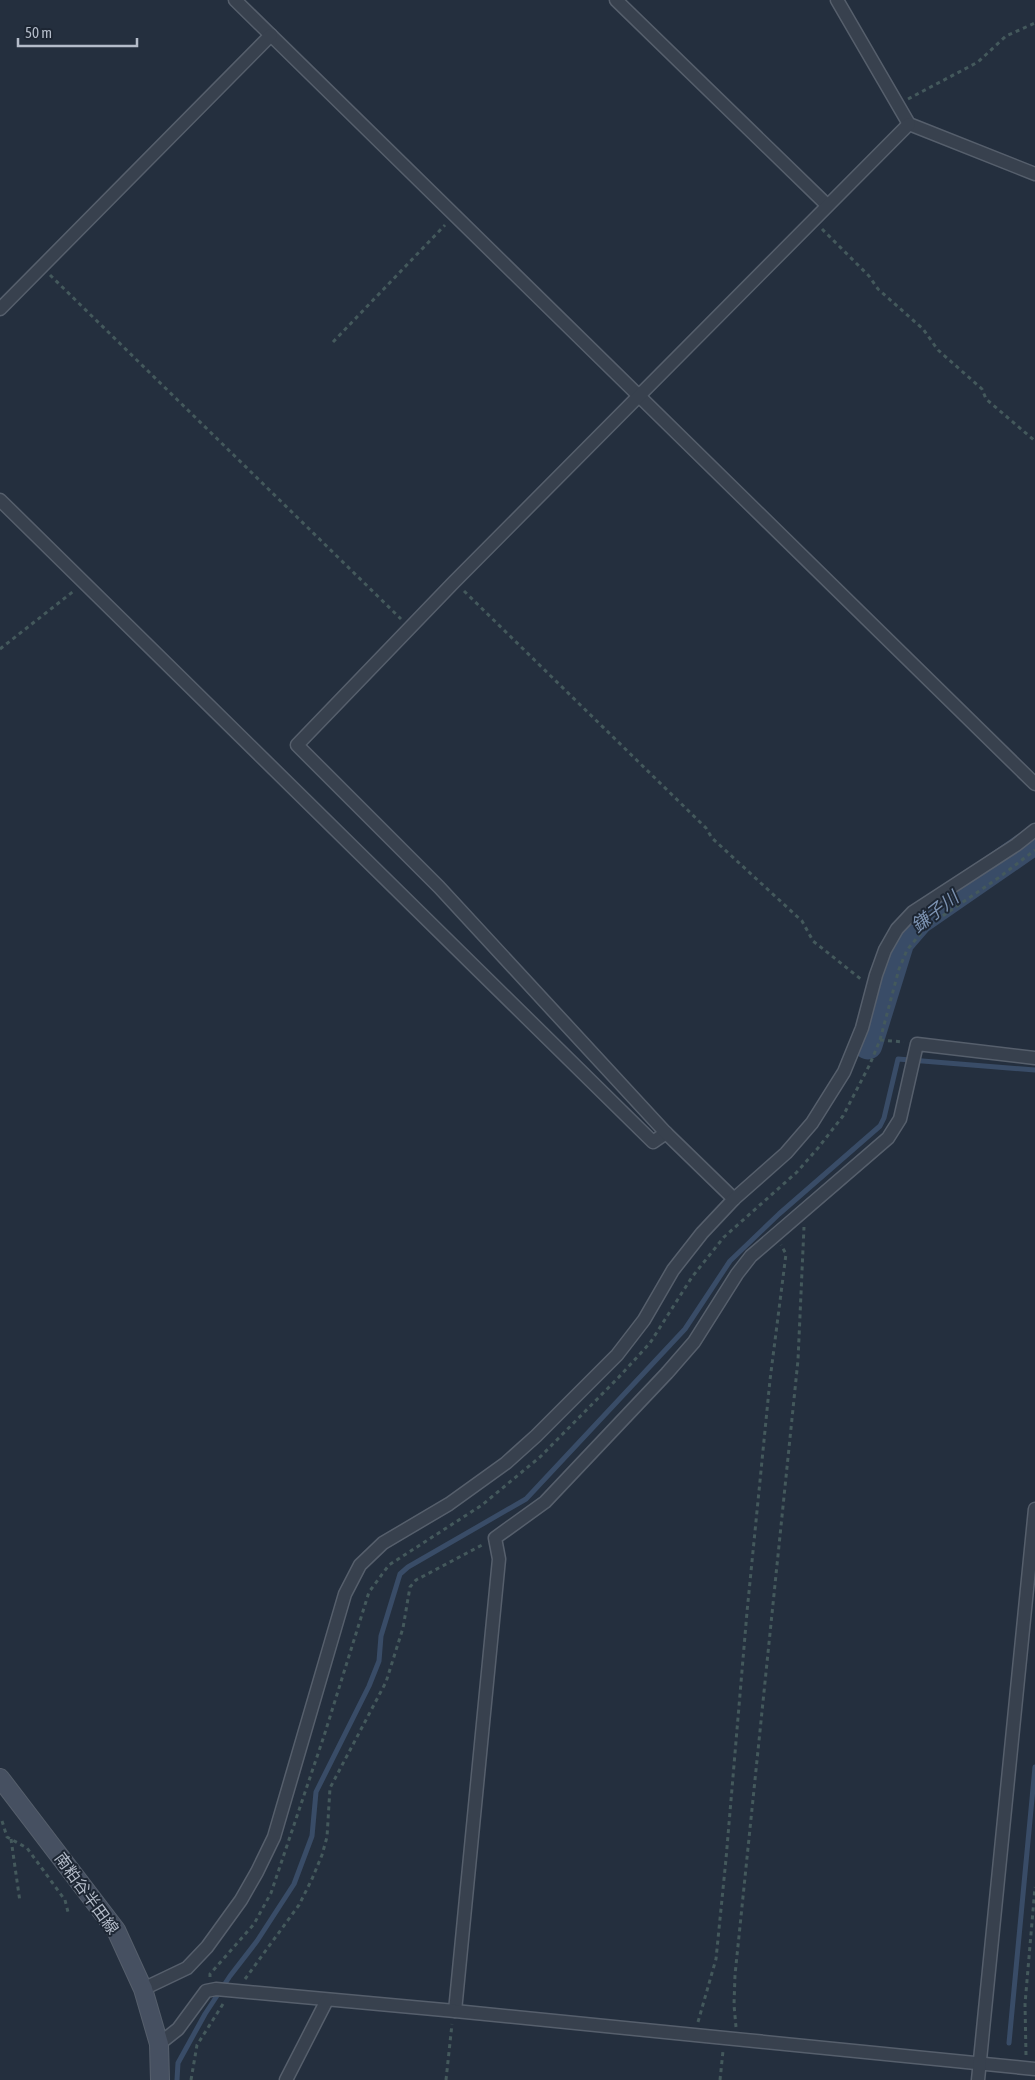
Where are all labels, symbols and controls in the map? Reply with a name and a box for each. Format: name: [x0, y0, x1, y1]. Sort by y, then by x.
scale bar: [18, 15, 136, 47]
text: 50 m: [25, 24, 52, 41]
water label: 鎌子川: [907, 885, 964, 937]
street label: 南粕谷半田線: [52, 1849, 122, 1937]

